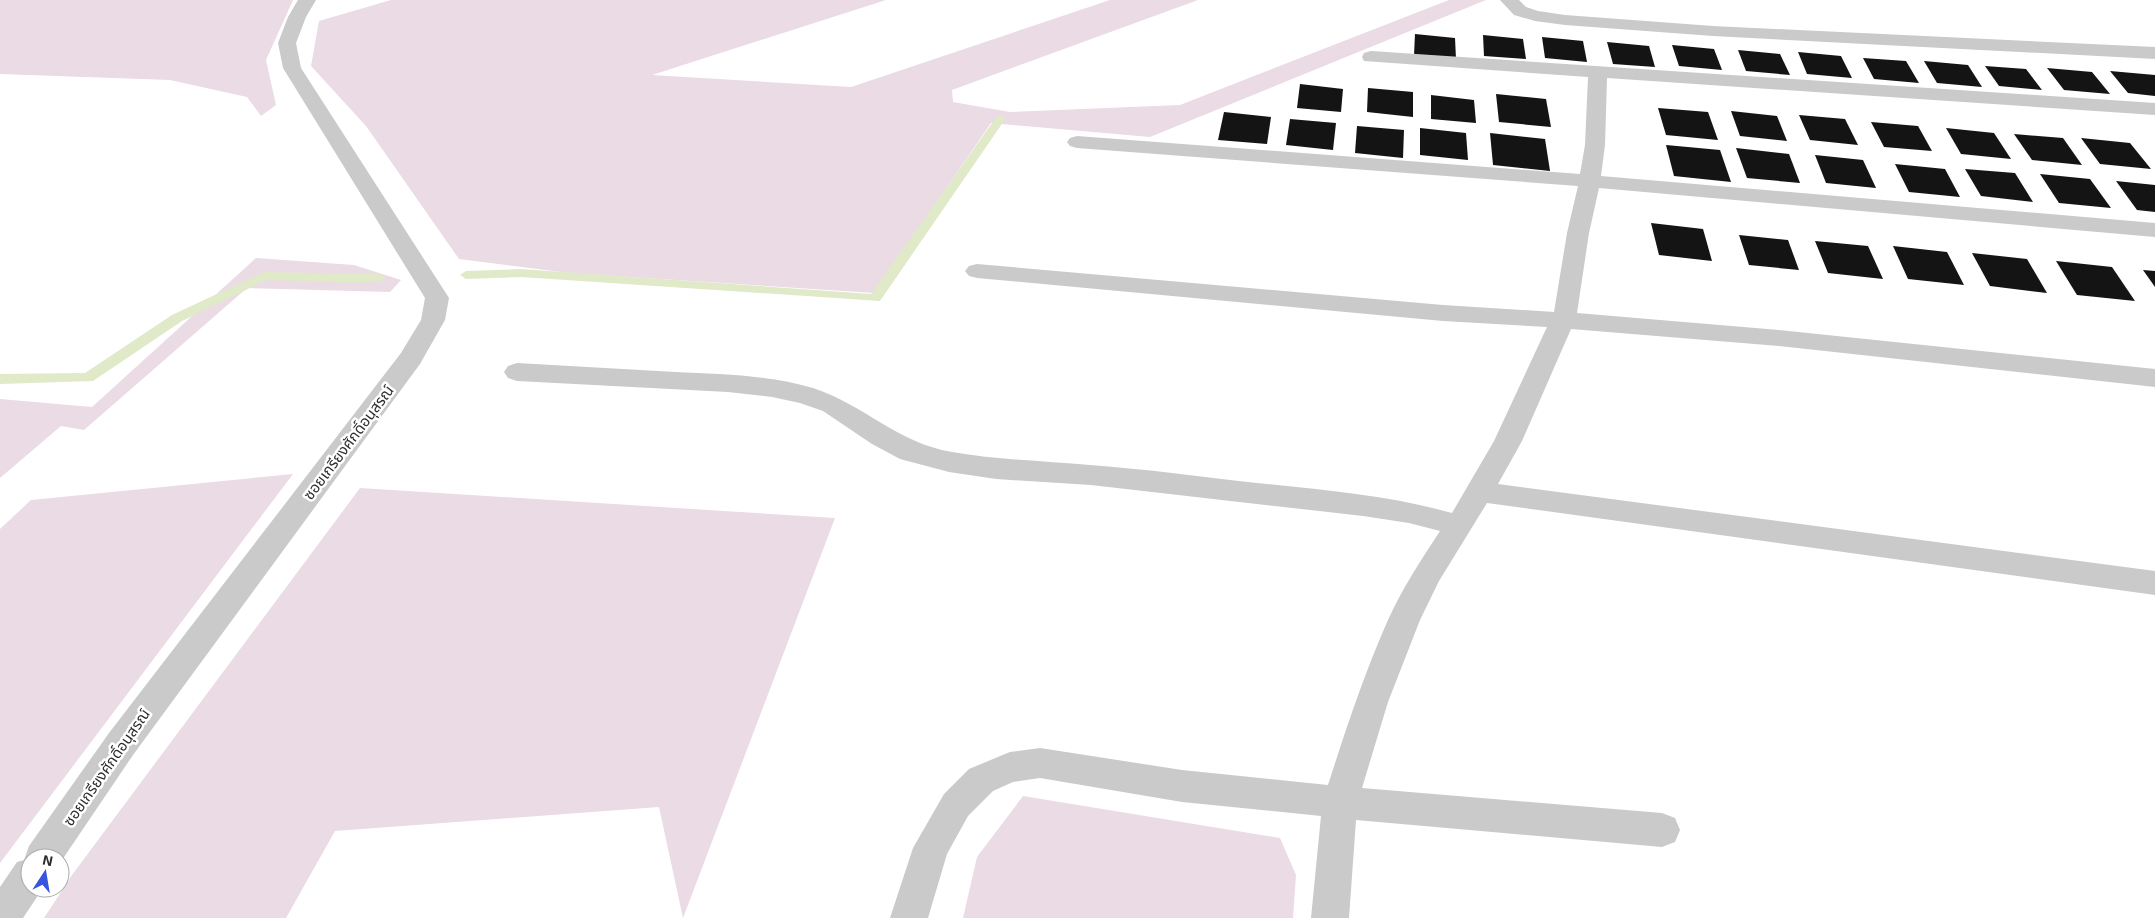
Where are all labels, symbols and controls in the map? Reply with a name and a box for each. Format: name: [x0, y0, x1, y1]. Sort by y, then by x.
street label: ซอยเกรียงศักดิ์อนุสรณ์: [299, 381, 398, 503]
street label: ซอยเกรียงศักดิ์อนุสรณ์: [59, 705, 154, 829]
north arrow: [20, 848, 70, 898]
text: N: [41, 850, 55, 869]

